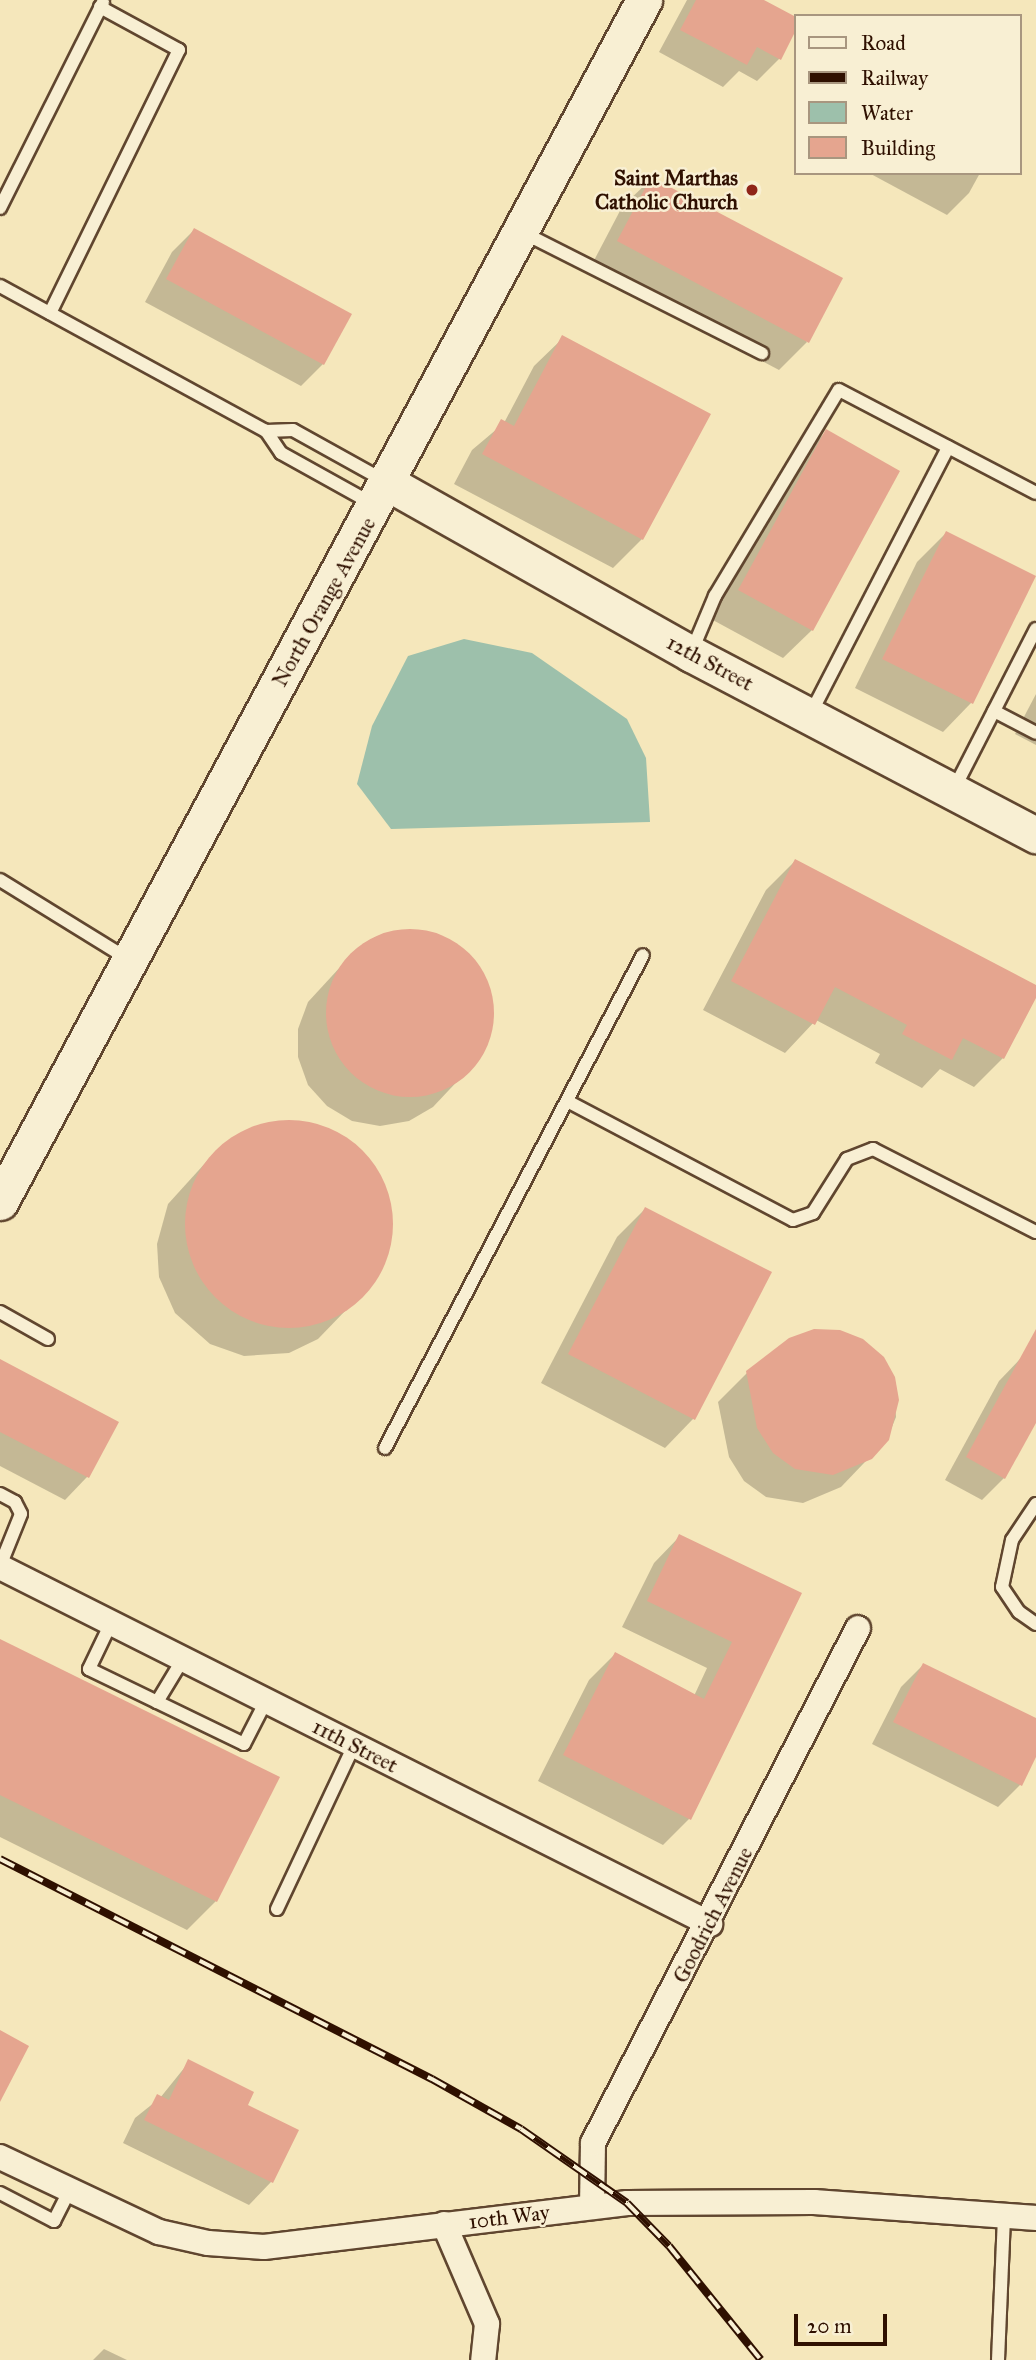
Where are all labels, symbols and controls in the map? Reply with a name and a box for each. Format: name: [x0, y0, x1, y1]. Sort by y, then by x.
legend: [794, 14, 1022, 175]
text: Road: [861, 30, 906, 56]
text: Railway: [861, 65, 928, 91]
text: Water: [861, 100, 913, 126]
text: Building: [861, 135, 935, 161]
place label: Saint Marthas Catholic Church: [595, 165, 738, 215]
marker: Saint Marthas Catholic Church: [744, 182, 760, 198]
street label: North Orange Avenue: [267, 513, 381, 691]
street label: 12th Street: [662, 630, 758, 696]
street label: 11th Street: [308, 1714, 402, 1778]
street label: Goodrich Avenue: [668, 1843, 758, 1987]
street label: 10th Way: [467, 2200, 551, 2234]
scale bar: [798, 2300, 891, 2344]
text: 20 m: [807, 2313, 852, 2339]

